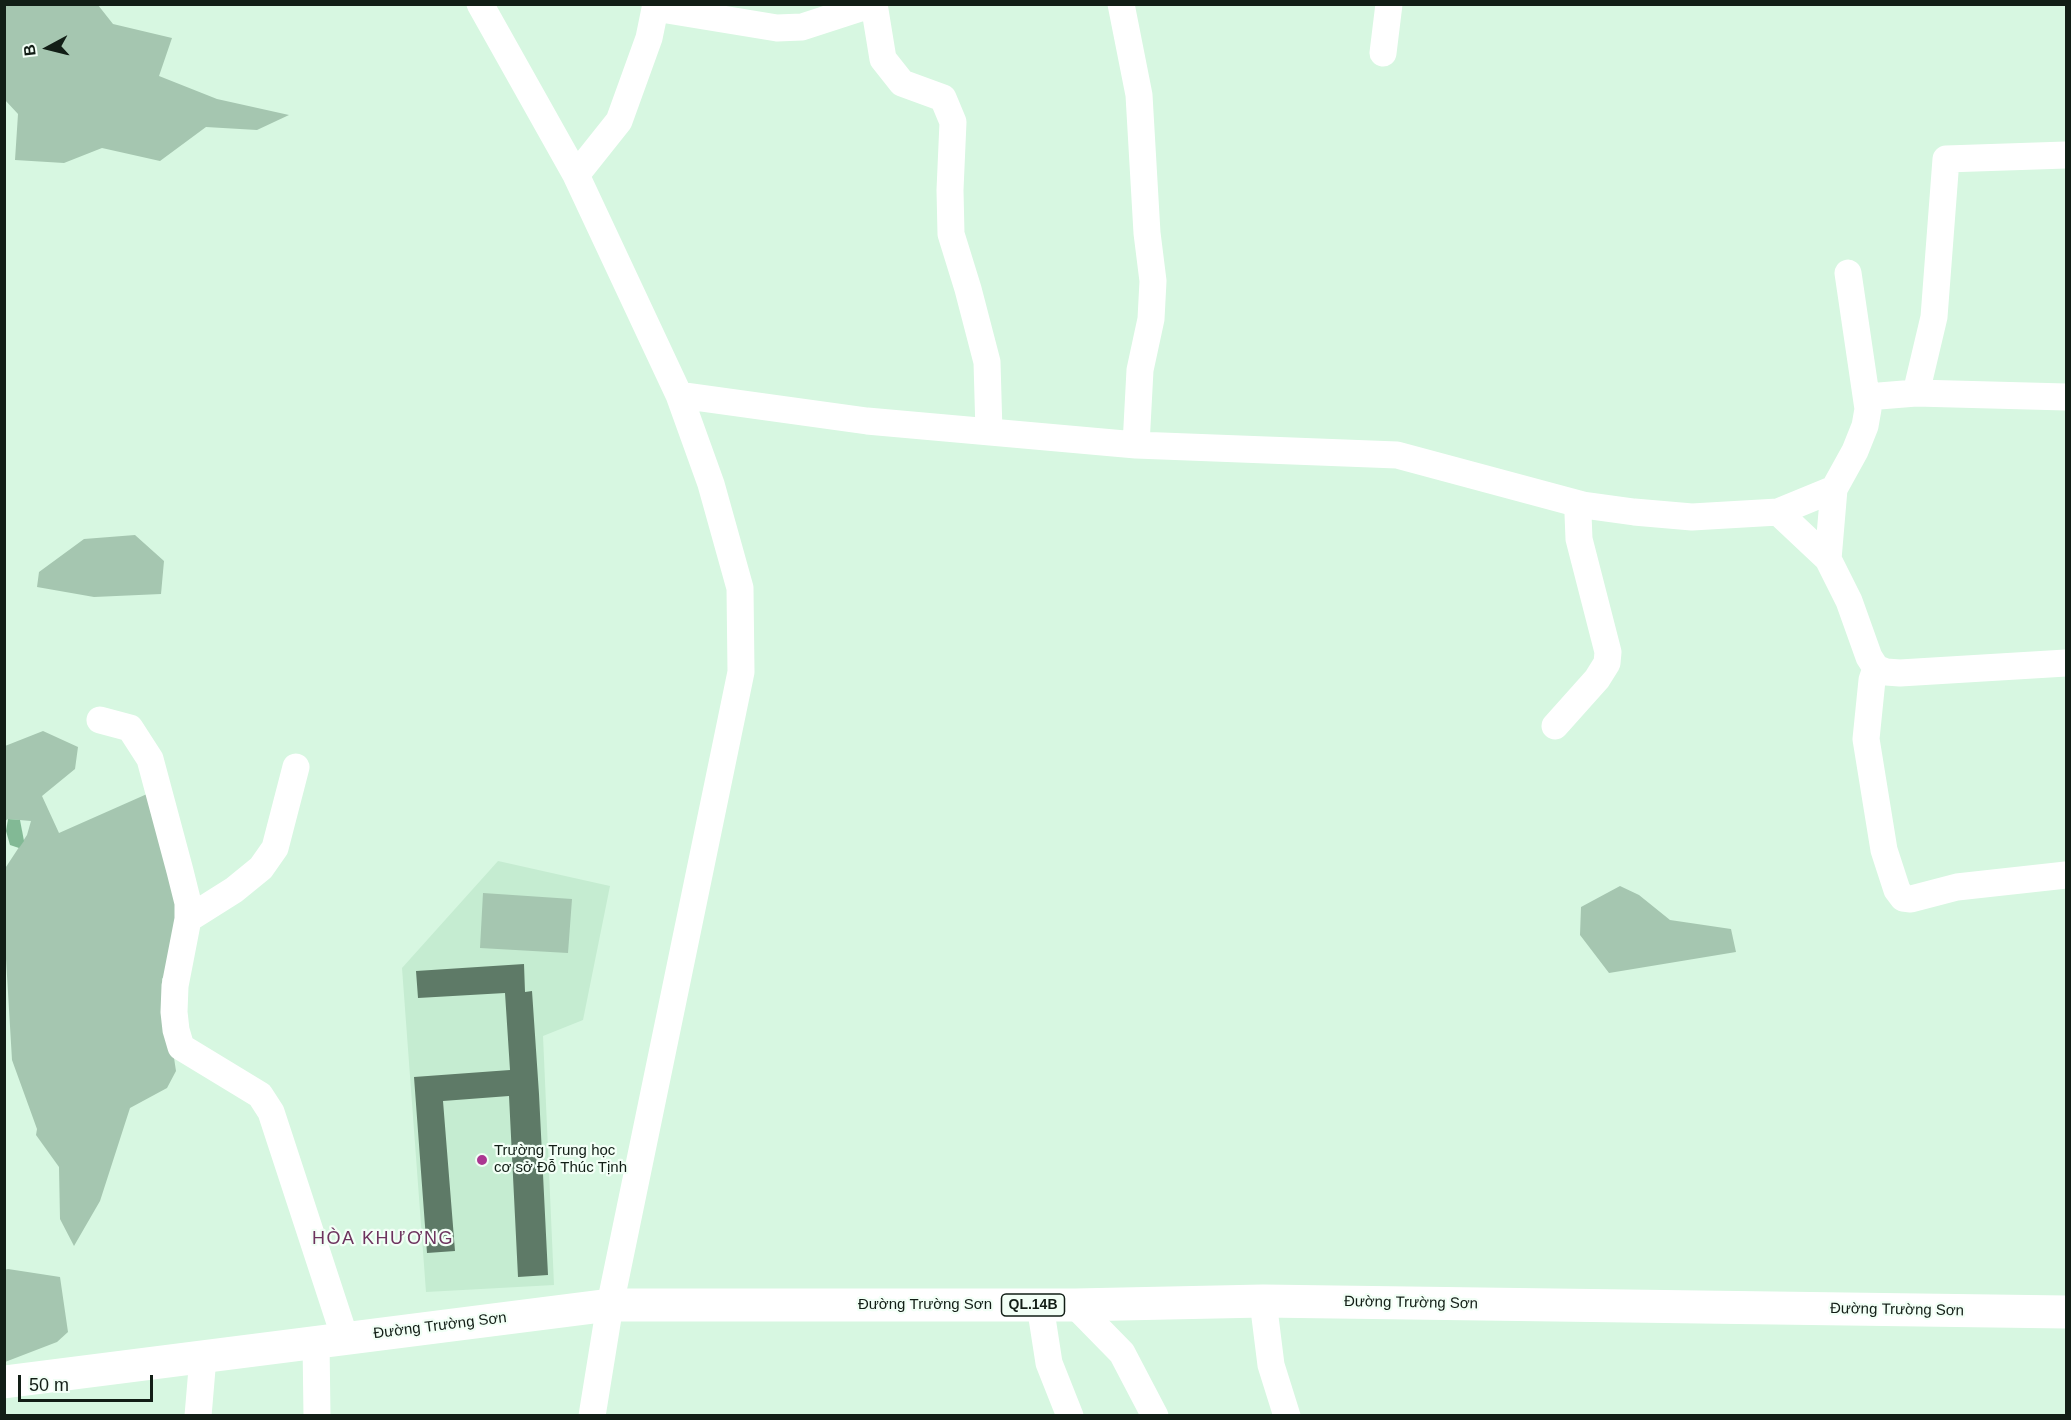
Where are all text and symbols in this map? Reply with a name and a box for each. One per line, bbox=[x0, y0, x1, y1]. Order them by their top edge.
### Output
north arrow bbox=[18, 18, 78, 78]
text: B bbox=[20, 43, 39, 57]
place label: Trường Trung học cơ sở Đỗ Thúc Tịnh bbox=[494, 1142, 627, 1177]
marker: Trường Trung học cơ sở Đỗ Thúc Tịnh bbox=[475, 1153, 489, 1167]
district label: HÒA KHƯƠNG bbox=[312, 1228, 454, 1250]
street label: Đường Trường Sơn bbox=[1344, 1293, 1478, 1313]
road number: QL.14B bbox=[1002, 1294, 1064, 1316]
street label: Đường Trường Sơn bbox=[858, 1296, 992, 1314]
street label: Đường Trường Sơn bbox=[1830, 1300, 1964, 1320]
street label: Đường Trường Sơn bbox=[372, 1309, 508, 1343]
scale bar bbox=[21, 1363, 156, 1401]
text: 50 m bbox=[29, 1375, 69, 1395]

